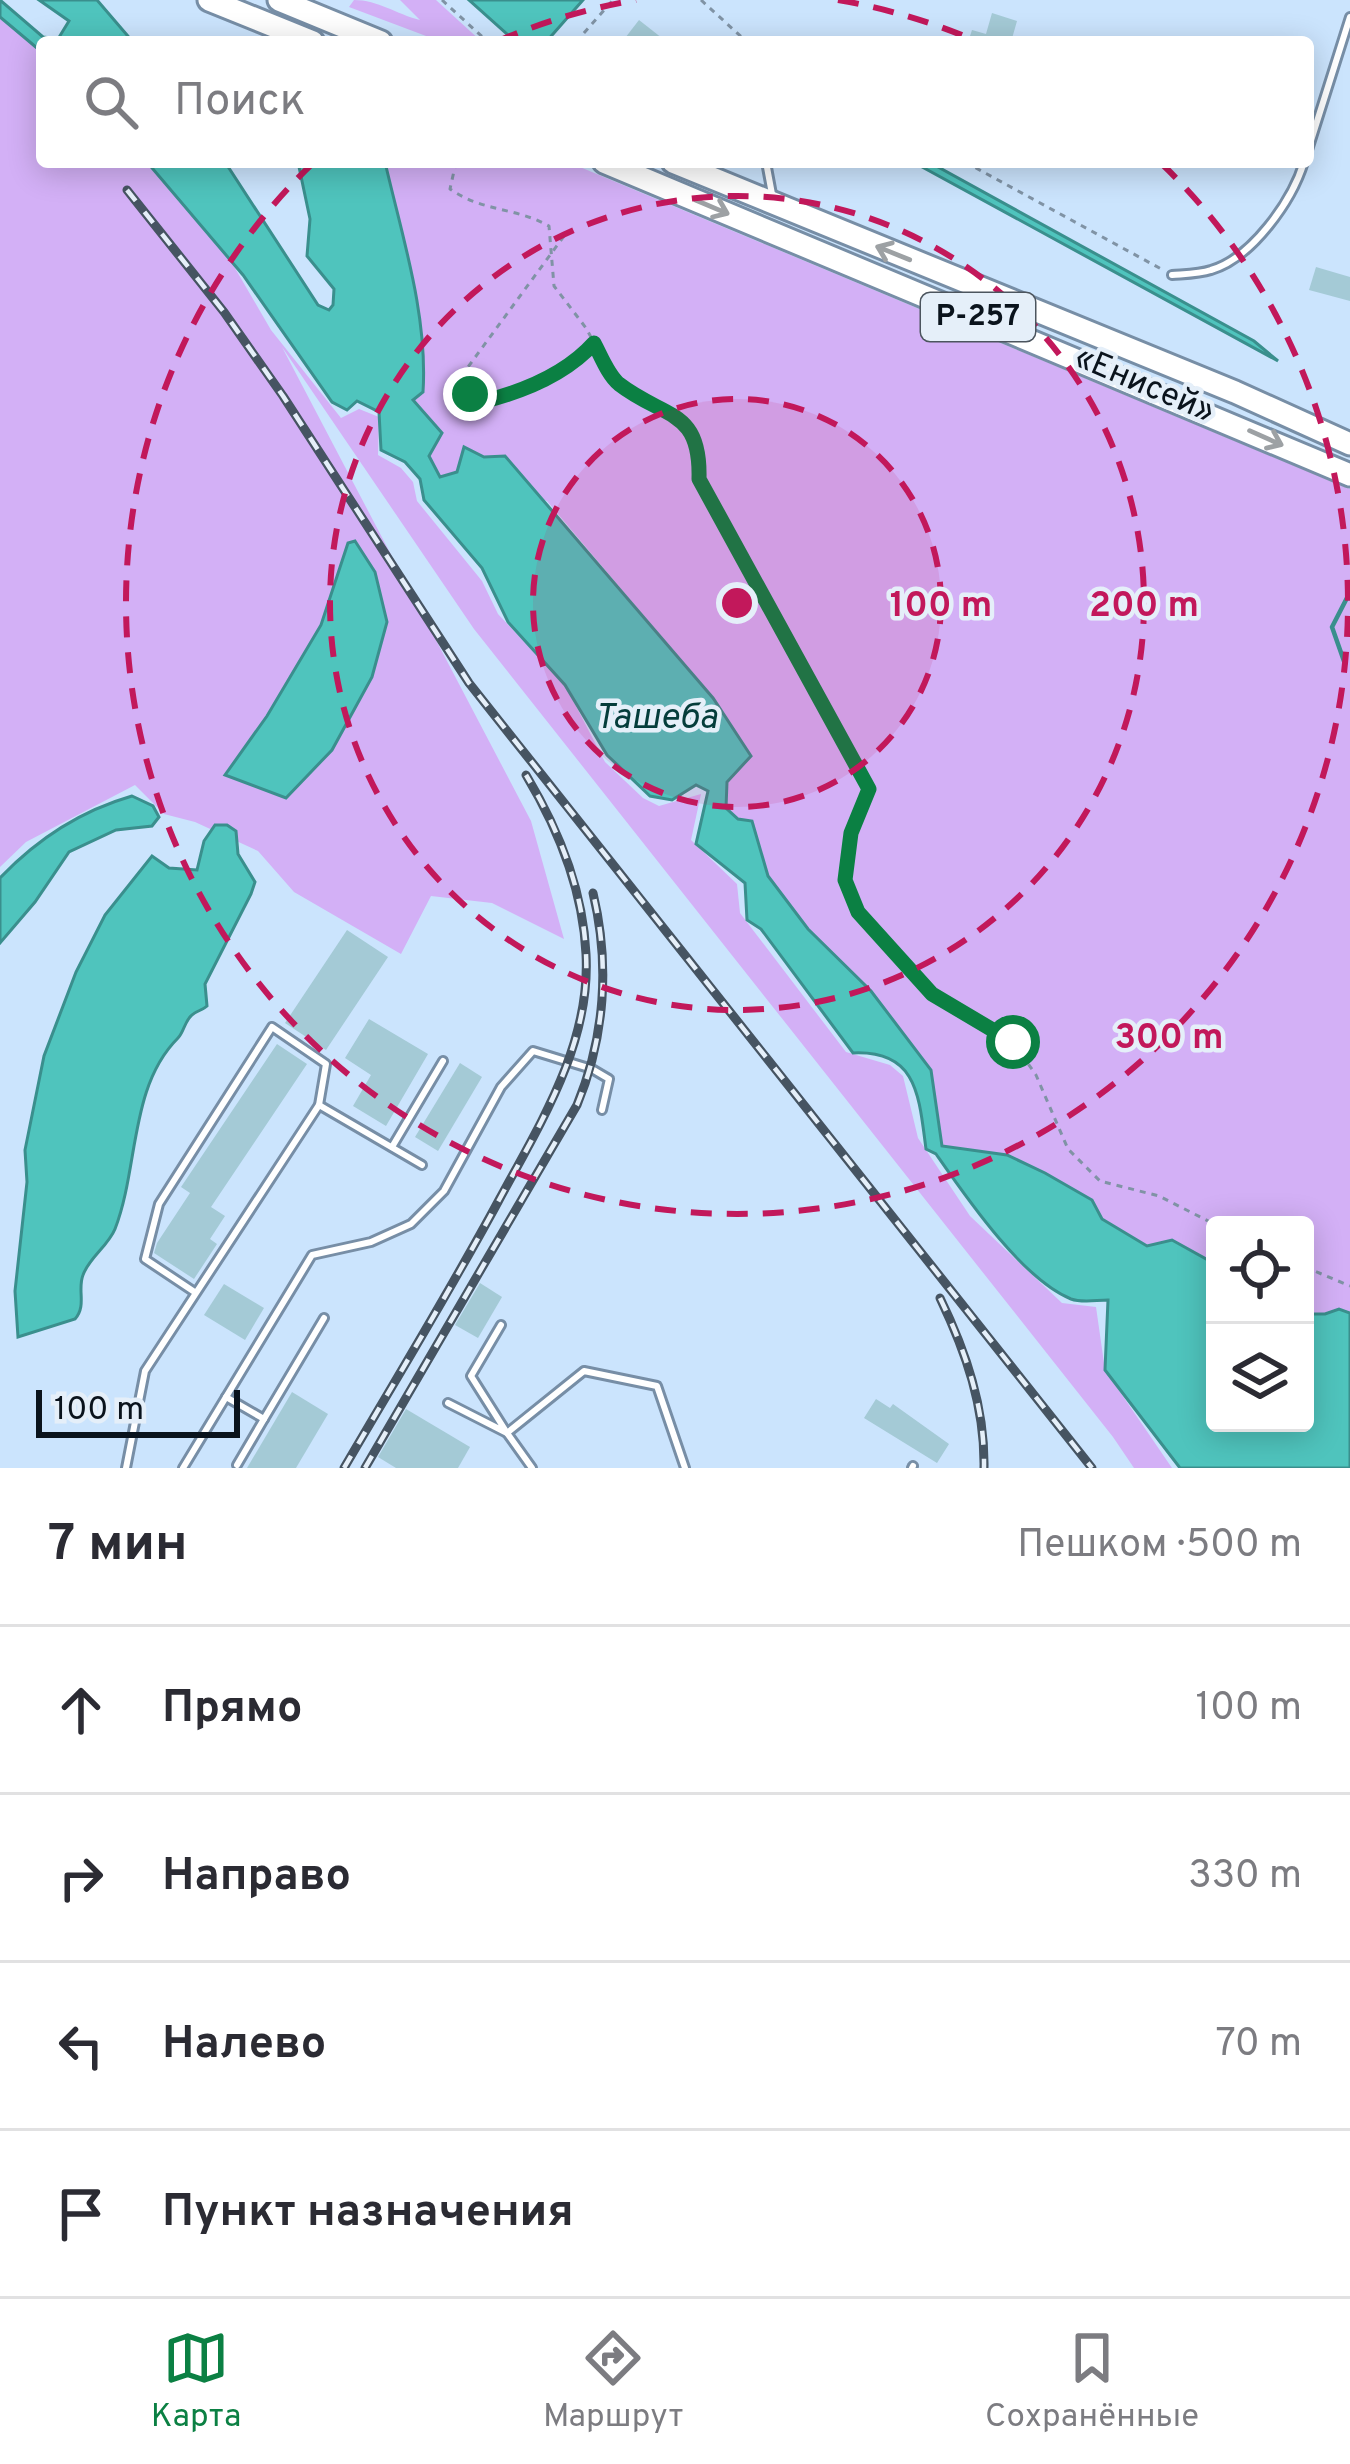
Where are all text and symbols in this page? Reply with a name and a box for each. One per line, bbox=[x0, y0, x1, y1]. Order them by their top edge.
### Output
search box bbox=[36, 36, 1314, 168]
icon: search bbox=[78, 69, 144, 135]
text: Поиск bbox=[174, 74, 305, 131]
one-way arrow bbox=[693, 198, 730, 219]
one-way arrow bbox=[876, 241, 913, 262]
road number: Р-257 bbox=[921, 293, 1035, 341]
street label: «Енисей» bbox=[1068, 338, 1220, 434]
route end bbox=[443, 367, 497, 421]
one-way arrow bbox=[1247, 428, 1283, 450]
centre of rings bbox=[716, 582, 758, 624]
text: 100 m bbox=[890, 584, 992, 630]
text: 200 m bbox=[1089, 584, 1199, 630]
water label: Ташеба bbox=[594, 696, 718, 742]
route start bbox=[986, 1015, 1040, 1069]
text: 300 m bbox=[1114, 1016, 1224, 1062]
map controls bbox=[1206, 1216, 1314, 1432]
button: locate bbox=[1206, 1216, 1314, 1324]
button: layers bbox=[1206, 1324, 1314, 1432]
scale bar bbox=[36, 1384, 240, 1437]
text: 100 m bbox=[54, 1390, 144, 1432]
text: 7 мин bbox=[48, 1514, 188, 1579]
text: Пешком · 500 m bbox=[1017, 1522, 1302, 1571]
icon: ahead bbox=[48, 1677, 114, 1743]
text: Прямо bbox=[162, 1681, 303, 1738]
text: 100 m bbox=[1195, 1685, 1302, 1734]
icon: right bbox=[48, 1845, 114, 1911]
text: Направо bbox=[162, 1849, 351, 1906]
text: 330 m bbox=[1188, 1853, 1302, 1902]
icon: left bbox=[48, 2013, 114, 2079]
text: Налево bbox=[162, 2017, 326, 2074]
text: 70 m bbox=[1216, 2021, 1302, 2070]
icon: arrive bbox=[48, 2181, 114, 2247]
text: Пункт назначения bbox=[162, 2185, 574, 2242]
tab: Карта bbox=[151, 2325, 241, 2439]
tab: Маршрут bbox=[543, 2325, 683, 2439]
tab: Сохранённые bbox=[985, 2325, 1199, 2439]

